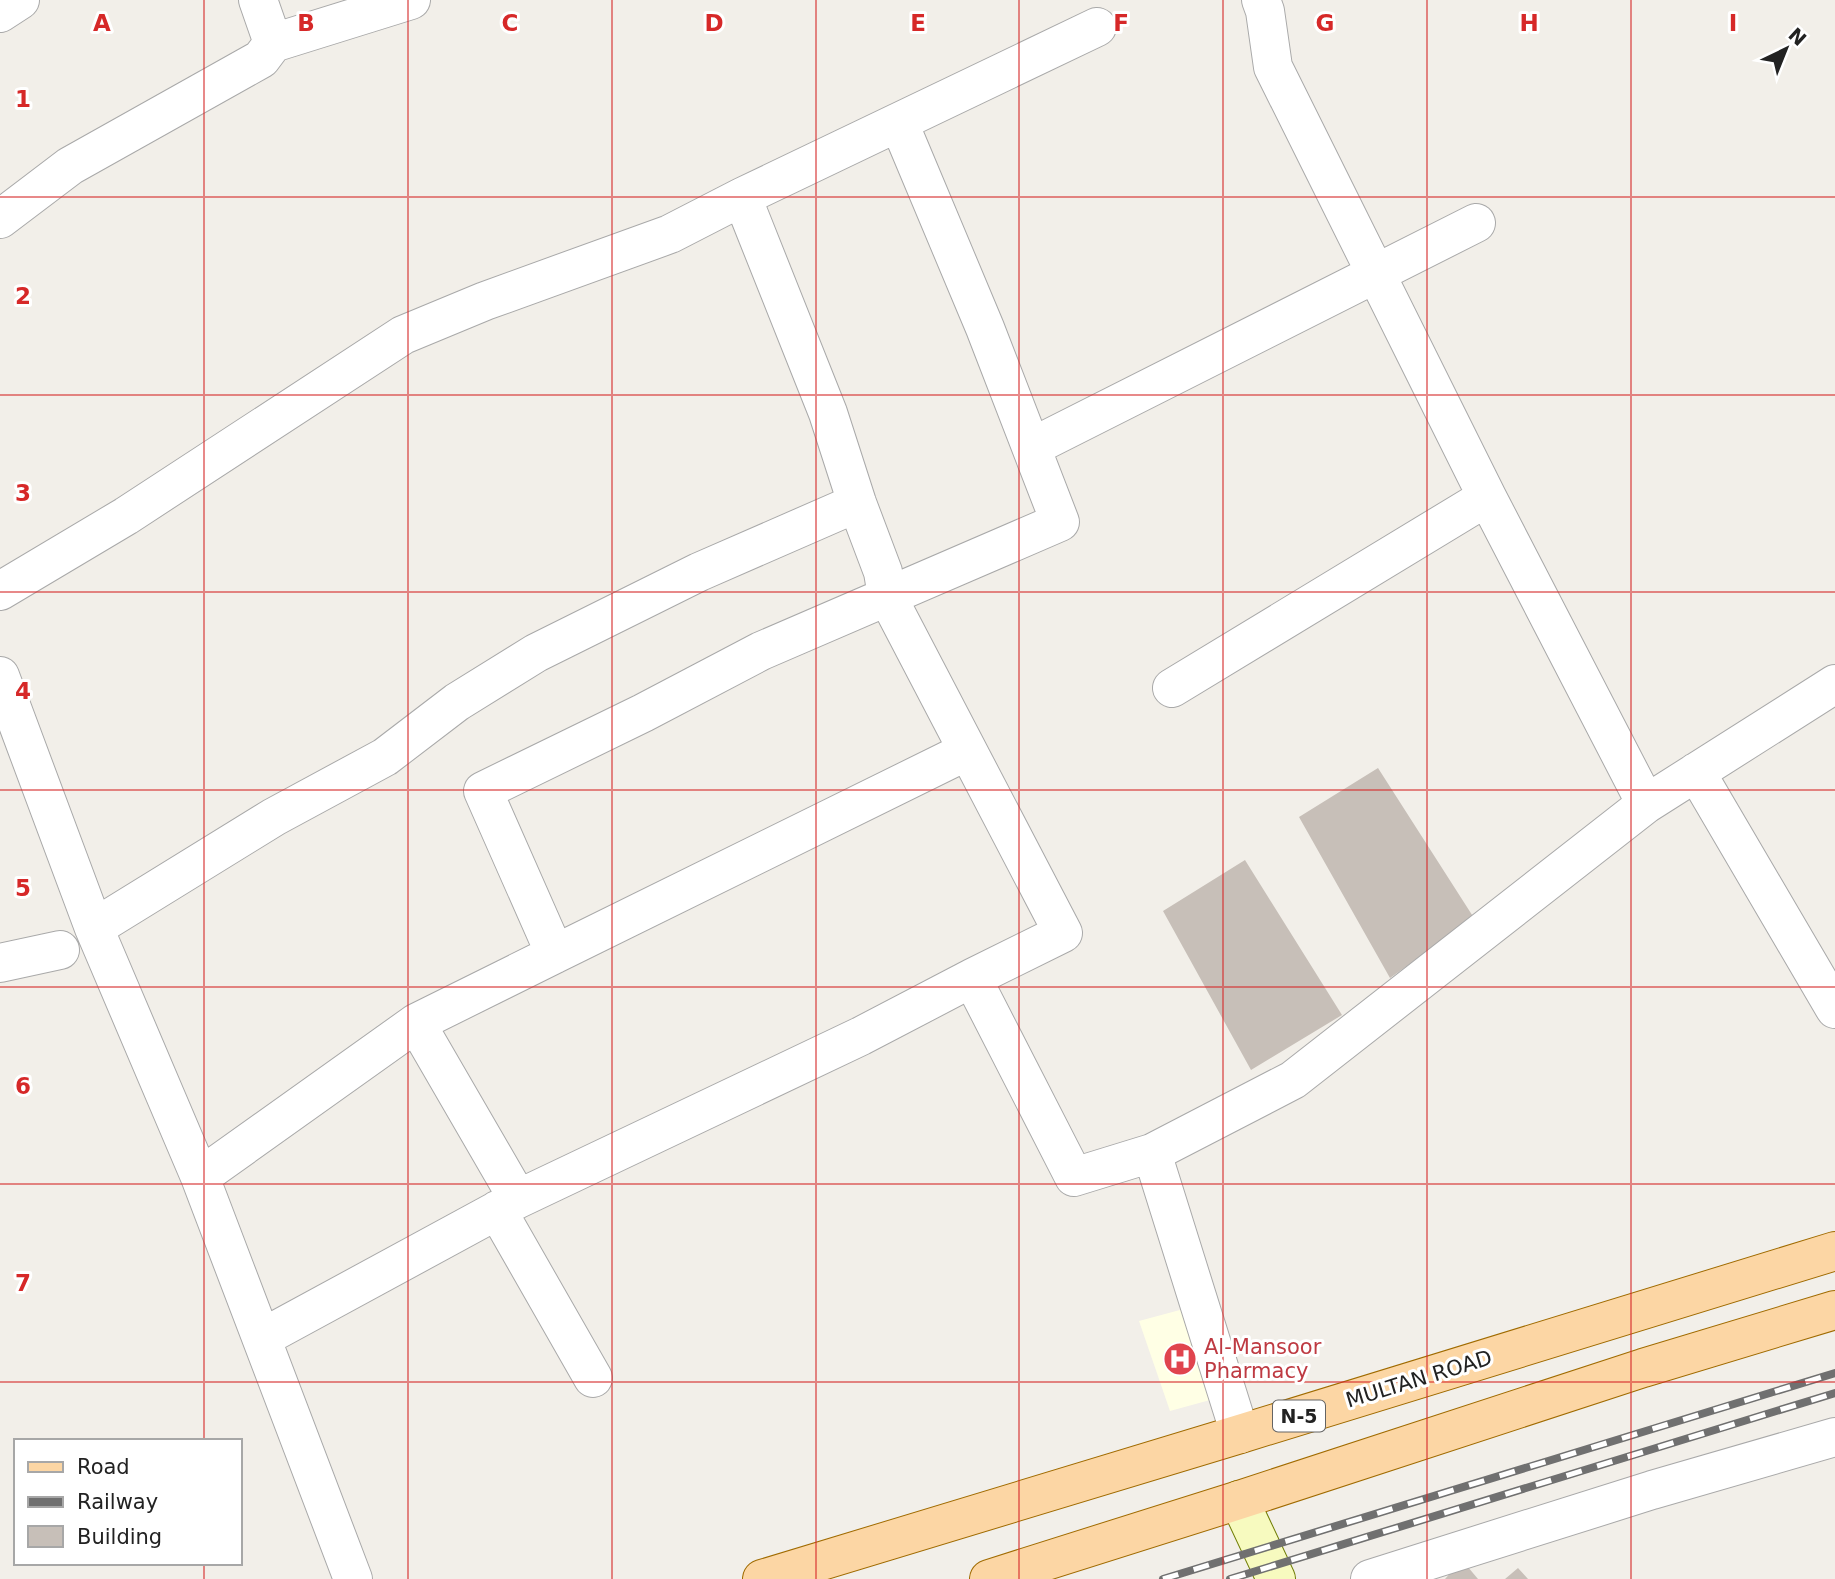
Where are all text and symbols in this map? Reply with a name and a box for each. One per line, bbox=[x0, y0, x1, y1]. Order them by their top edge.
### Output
text: A bbox=[93, 10, 111, 36]
text: B bbox=[297, 10, 315, 36]
text: C bbox=[502, 10, 518, 36]
text: D bbox=[704, 10, 724, 36]
text: E bbox=[910, 10, 926, 36]
text: F bbox=[1113, 10, 1129, 36]
text: G bbox=[1316, 10, 1334, 36]
text: H bbox=[1519, 10, 1539, 36]
text: I bbox=[1729, 10, 1737, 36]
north arrow bbox=[1751, 14, 1821, 84]
text: N bbox=[1784, 23, 1811, 50]
text: 1 bbox=[15, 86, 31, 112]
text: 2 bbox=[15, 283, 31, 309]
text: 3 bbox=[15, 480, 31, 506]
text: 4 bbox=[15, 678, 31, 704]
text: 5 bbox=[15, 875, 31, 901]
text: 6 bbox=[15, 1073, 31, 1099]
text: 7 bbox=[15, 1270, 31, 1296]
place label: Al-Mansoor Pharmacy bbox=[1204, 1335, 1322, 1383]
hospital icon: Al-Mansoor Pharmacy bbox=[1161, 1340, 1199, 1378]
street label: MULTAN ROAD bbox=[1343, 1345, 1495, 1413]
road number: N-5 bbox=[1273, 1400, 1325, 1432]
legend bbox=[14, 1439, 242, 1565]
text: Road bbox=[77, 1455, 130, 1479]
text: Railway bbox=[77, 1490, 158, 1514]
text: Building bbox=[77, 1525, 162, 1549]

